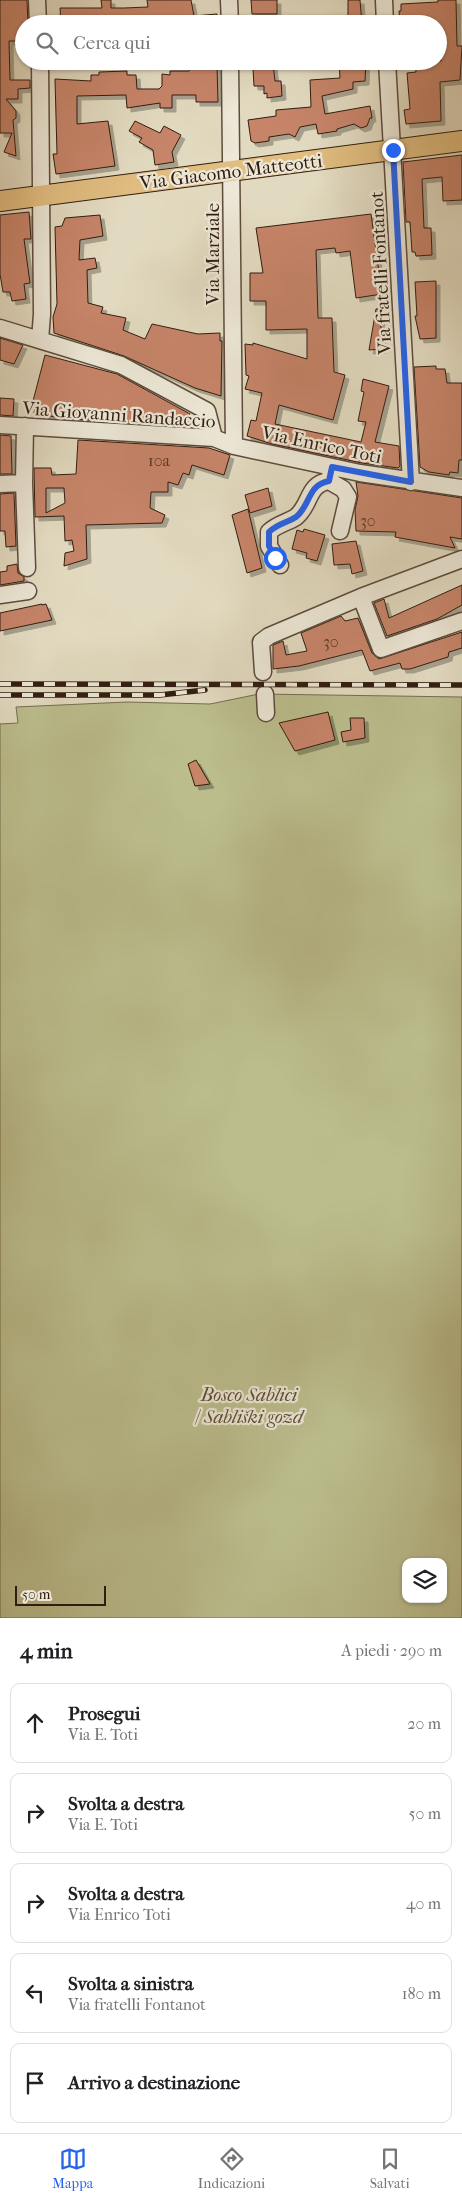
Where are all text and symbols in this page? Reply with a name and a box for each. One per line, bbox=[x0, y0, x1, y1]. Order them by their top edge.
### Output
search box bbox=[15, 15, 447, 70]
icon: search bbox=[33, 29, 61, 57]
text: Cerca qui bbox=[73, 32, 151, 54]
route end bbox=[382, 139, 405, 162]
street label: Via Giacomo Matteotti bbox=[138, 150, 324, 194]
street label: Via fratelli Fontanot bbox=[366, 190, 396, 356]
street label: Via Marziale bbox=[202, 203, 224, 306]
street label: Via Giovanni Randaccio bbox=[21, 397, 217, 433]
street label: Via Enrico Toti bbox=[259, 421, 384, 469]
house number: 10a bbox=[148, 451, 171, 470]
house number: 30 bbox=[360, 511, 376, 530]
route start bbox=[264, 547, 287, 570]
house number: 30 bbox=[323, 632, 339, 651]
park label: Bosco Sablici / Sabliški gozd bbox=[194, 1384, 305, 1428]
map controls bbox=[402, 1558, 447, 1603]
button: layers bbox=[402, 1558, 447, 1603]
scale bar bbox=[15, 1583, 106, 1606]
text: 50 m bbox=[22, 1586, 50, 1603]
text: 4 min bbox=[20, 1639, 73, 1663]
text: A piedi · 290 m bbox=[341, 1641, 442, 1660]
text: Prosegui bbox=[68, 1703, 140, 1725]
icon: ahead bbox=[21, 1709, 49, 1737]
text: 20 m bbox=[407, 1714, 441, 1733]
text: Via E. Toti bbox=[68, 1725, 138, 1744]
text: Svolta a destra bbox=[68, 1793, 184, 1815]
icon: right bbox=[21, 1799, 49, 1827]
text: 50 m bbox=[409, 1804, 441, 1823]
text: Via E. Toti bbox=[68, 1815, 138, 1834]
text: Svolta a destra bbox=[68, 1883, 184, 1905]
icon: right bbox=[21, 1889, 49, 1917]
text: 40 m bbox=[406, 1894, 441, 1913]
text: Via Enrico Toti bbox=[68, 1905, 171, 1924]
text: Svolta a sinistra bbox=[68, 1973, 194, 1995]
icon: left bbox=[21, 1979, 49, 2007]
text: 180 m bbox=[402, 1984, 441, 2003]
text: Via fratelli Fontanot bbox=[68, 1995, 206, 2014]
icon: arrive bbox=[21, 2069, 49, 2097]
text: Arrivo a destinazione bbox=[68, 2072, 240, 2094]
tab: Mappa bbox=[52, 2145, 93, 2192]
tab: Indicazioni bbox=[198, 2145, 265, 2192]
tab: Salvati bbox=[370, 2145, 410, 2192]

